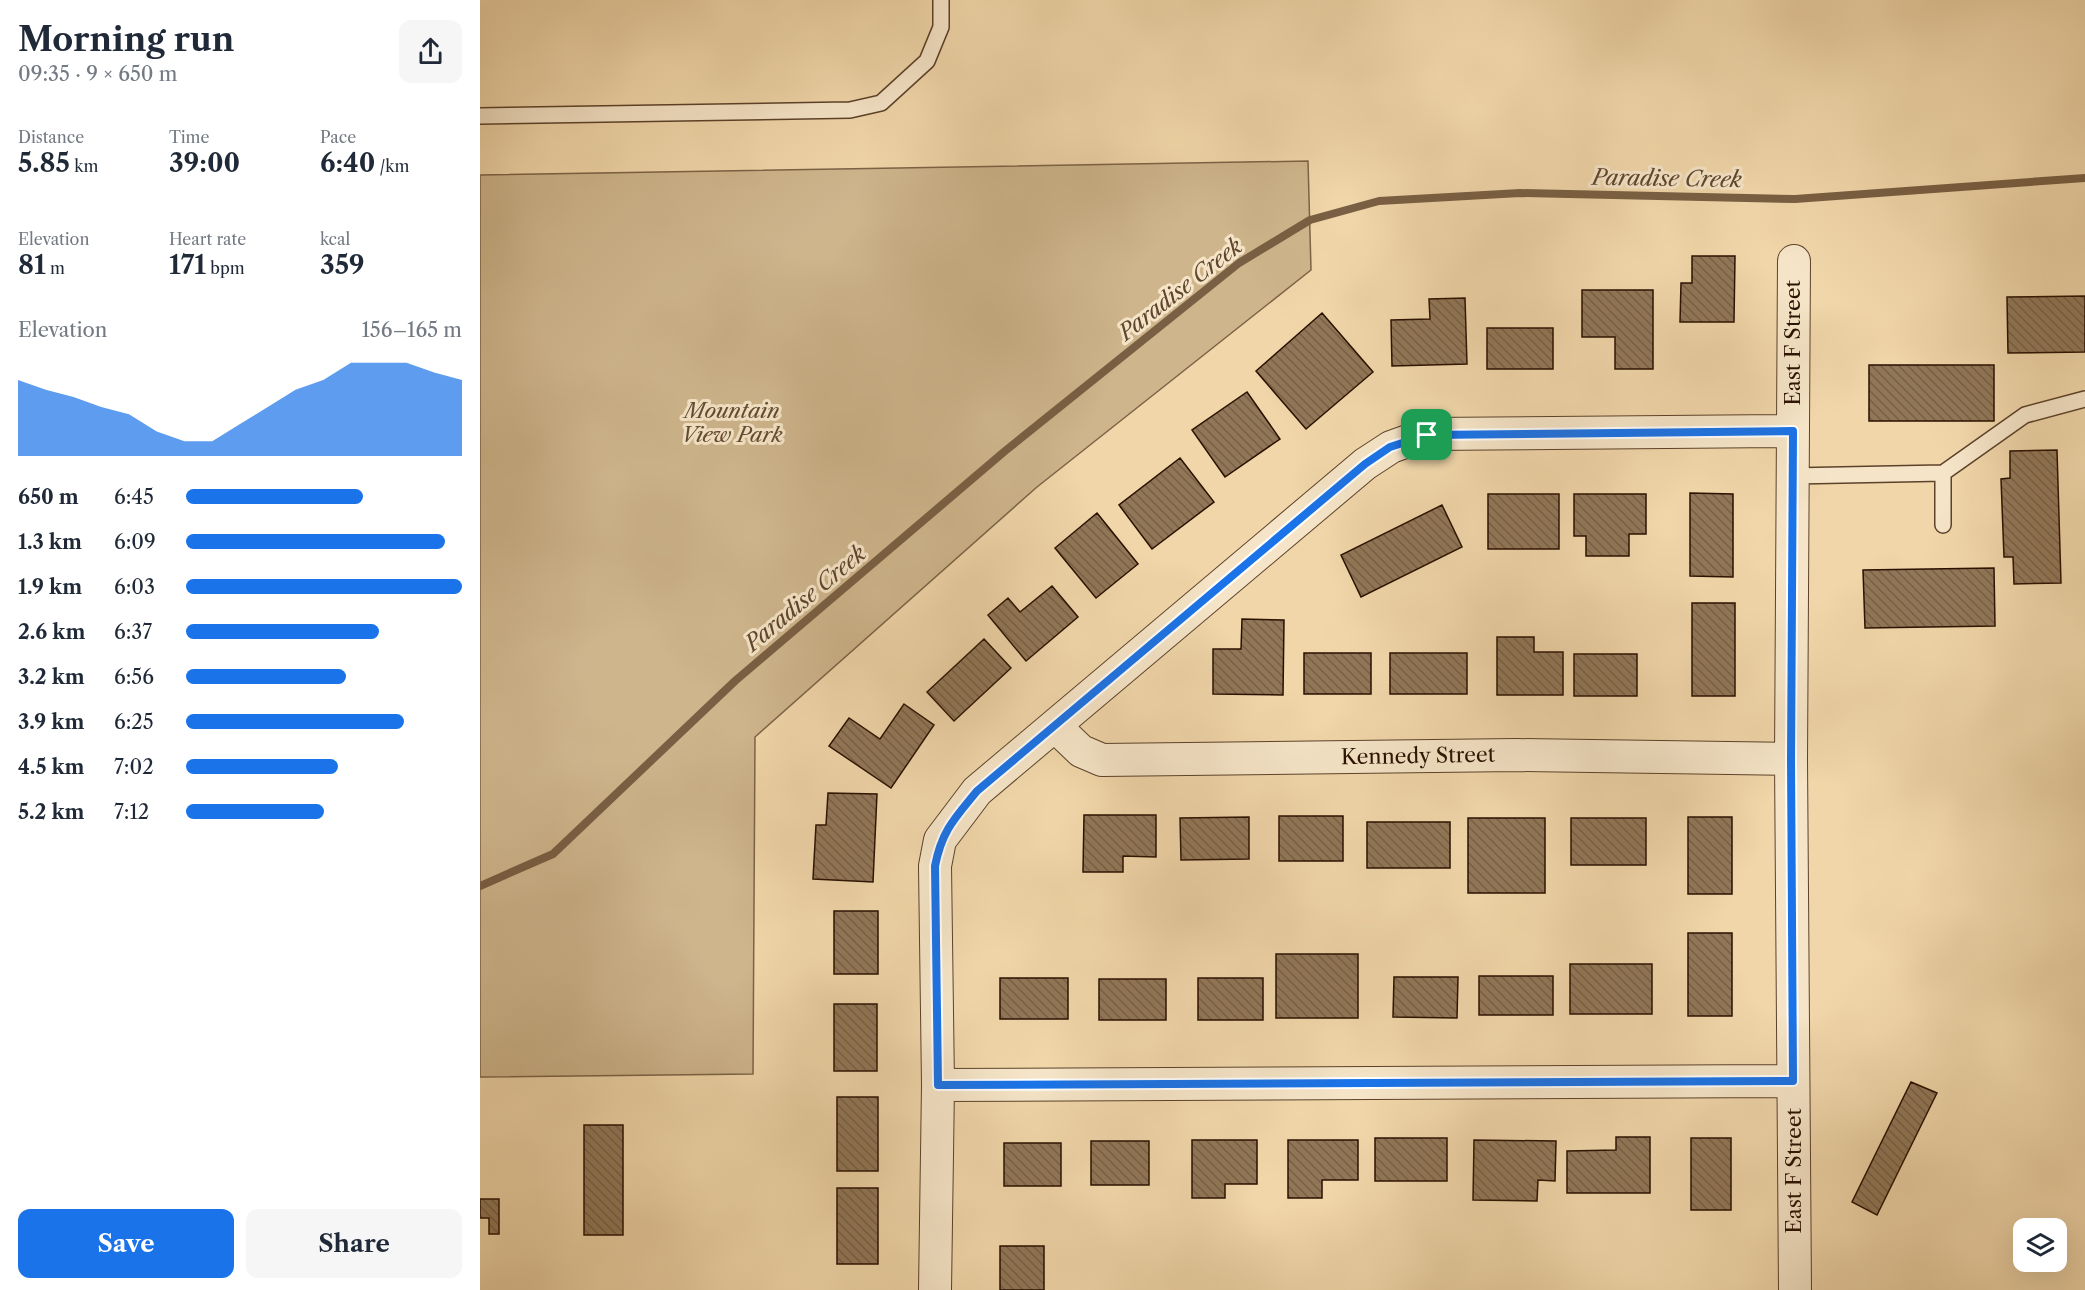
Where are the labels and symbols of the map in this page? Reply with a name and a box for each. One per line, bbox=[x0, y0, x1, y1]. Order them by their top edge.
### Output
water label: Paradise Creek bbox=[1590, 164, 1743, 193]
water label: Paradise Creek bbox=[1111, 232, 1248, 347]
street label: East F Street bbox=[1780, 280, 1805, 406]
park label: Mountain View Park bbox=[681, 398, 783, 447]
pin bbox=[1401, 409, 1452, 460]
water label: Paradise Creek bbox=[738, 540, 872, 658]
street label: Kennedy Street bbox=[1341, 742, 1496, 769]
street label: East F Street bbox=[1781, 1108, 1806, 1234]

